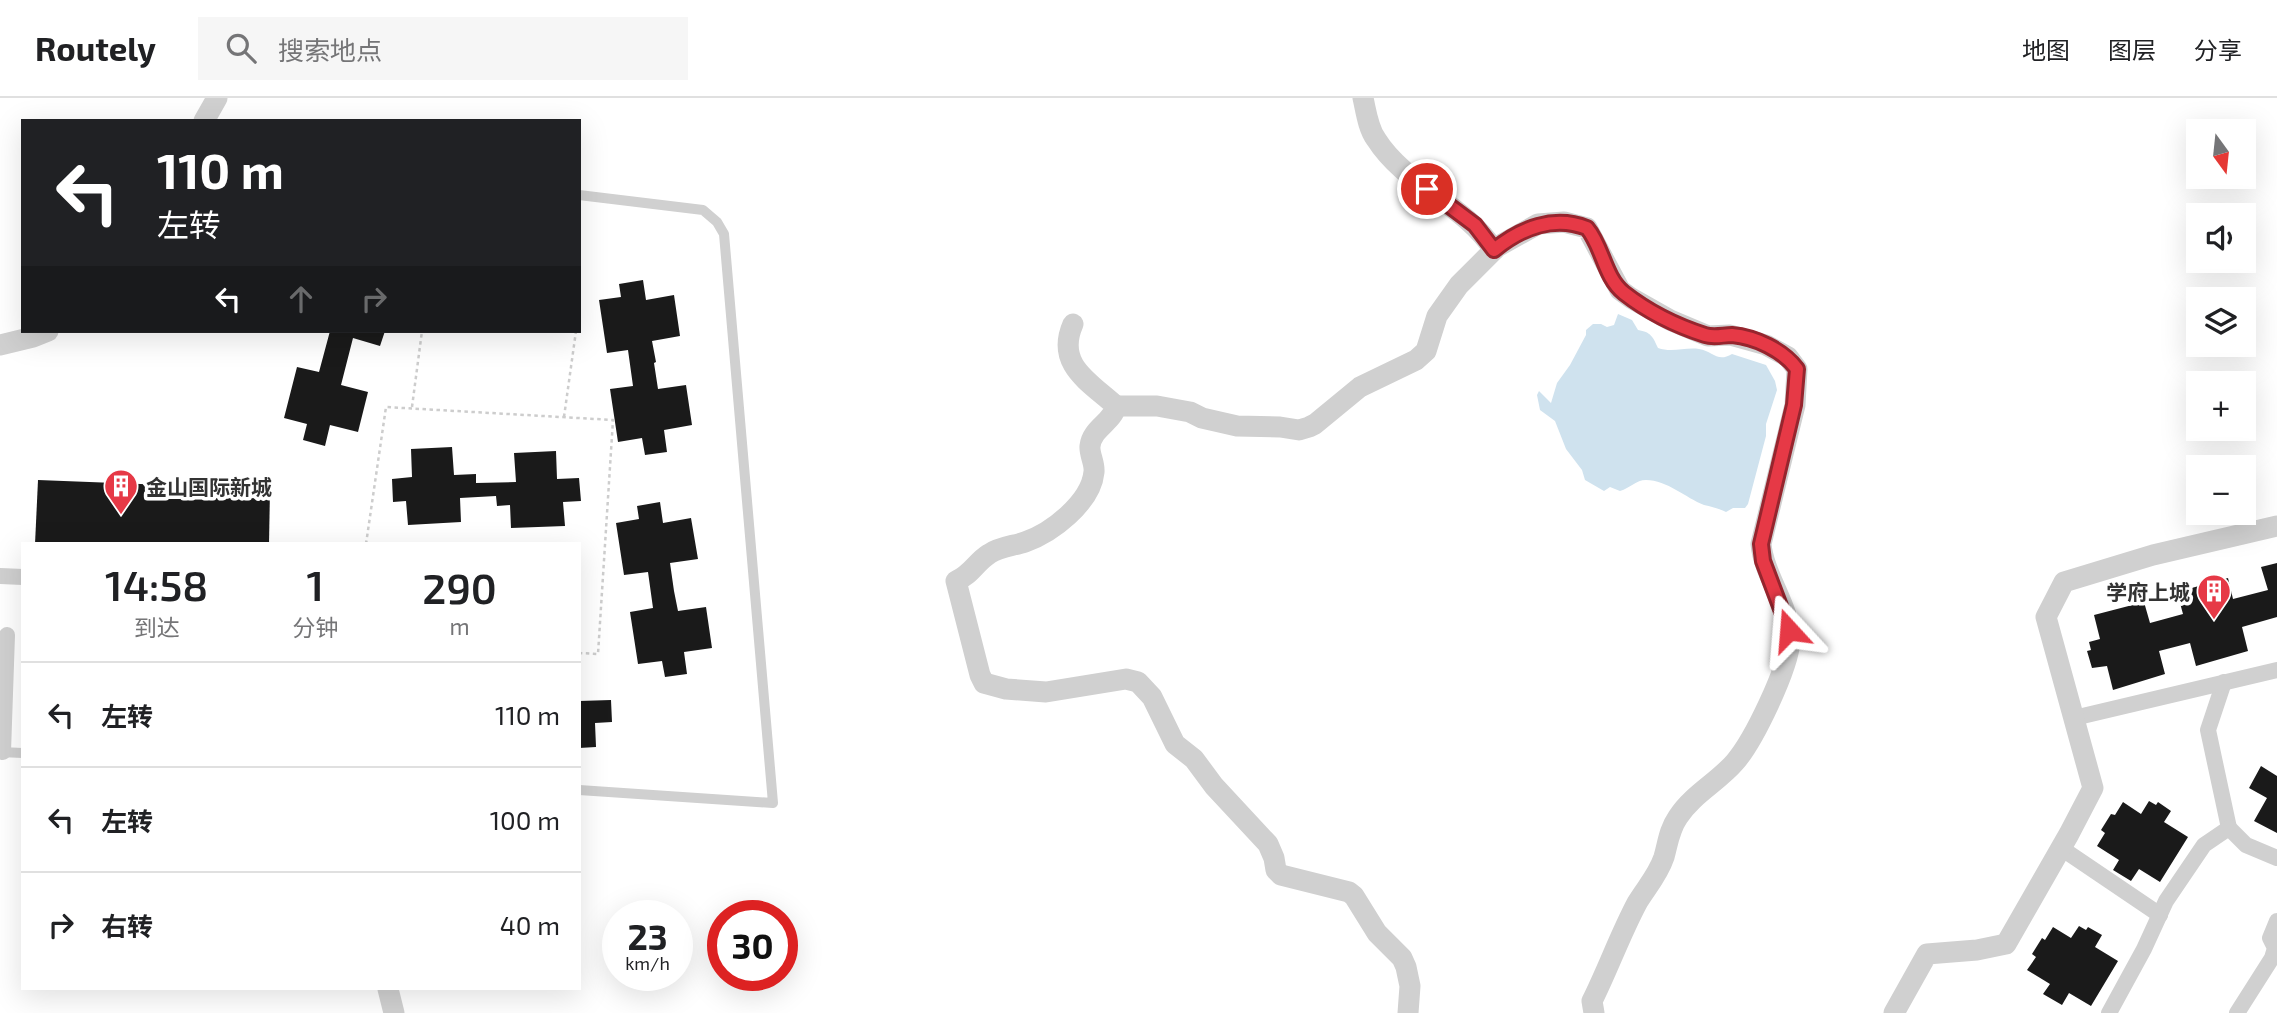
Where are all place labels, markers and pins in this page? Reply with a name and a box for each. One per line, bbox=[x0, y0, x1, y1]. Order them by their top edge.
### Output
pin bbox=[1397, 159, 1457, 219]
building icon: 金山国际新城 bbox=[102, 467, 140, 516]
place label: 金山国际新城 bbox=[146, 474, 272, 499]
building icon: 学府上城 bbox=[2195, 572, 2233, 621]
place label: 学府上城 bbox=[2106, 579, 2190, 604]

